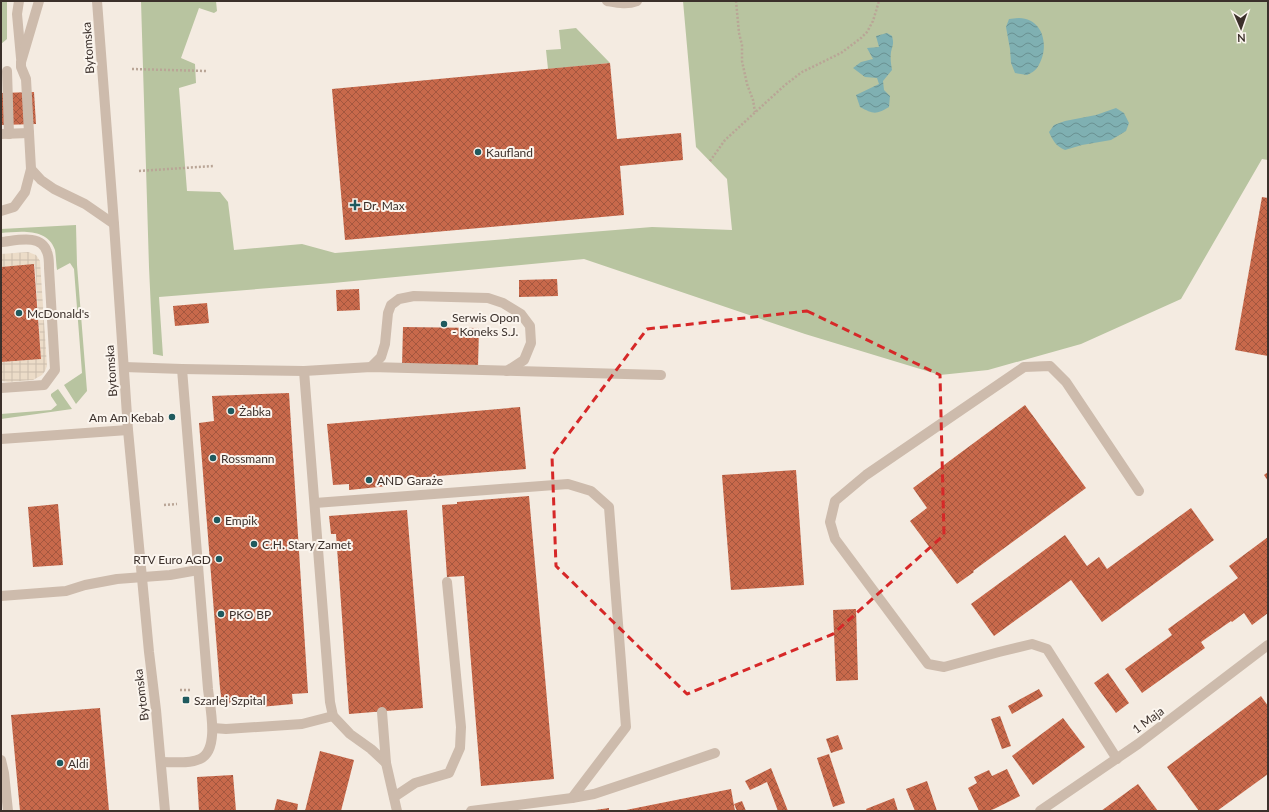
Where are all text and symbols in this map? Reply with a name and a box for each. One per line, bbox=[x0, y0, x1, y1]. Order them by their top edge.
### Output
north arrow bbox=[1221, 8, 1261, 48]
street label: Bytomska bbox=[79, 22, 97, 74]
text: N bbox=[1237, 32, 1246, 45]
place label: Kaufland bbox=[486, 145, 533, 160]
marker: Kaufland bbox=[473, 147, 483, 157]
place label: Dr. Max bbox=[363, 198, 405, 213]
marker: Dr. Max bbox=[350, 200, 360, 210]
place label: McDonald's bbox=[27, 306, 89, 321]
marker: McDonald's bbox=[14, 308, 24, 318]
place label: Serwis Opon - Koneks S.J. bbox=[452, 310, 519, 339]
marker: Serwis Opon - Koneks S.J. bbox=[439, 319, 449, 329]
street label: Bytomska bbox=[102, 345, 120, 397]
place label: Żabka bbox=[239, 404, 271, 419]
marker: Żabka bbox=[226, 406, 236, 416]
place label: Am Am Kebab bbox=[89, 410, 164, 425]
marker: Am Am Kebab bbox=[167, 412, 177, 422]
place label: Rossmann bbox=[221, 451, 275, 466]
marker: Rossmann bbox=[208, 453, 218, 463]
place label: AND Garaże bbox=[377, 473, 443, 488]
marker: AND Garaże bbox=[364, 475, 374, 485]
place label: Empik bbox=[225, 513, 258, 528]
marker: Empik bbox=[212, 515, 222, 525]
place label: C.H. Stary Zamet bbox=[262, 537, 352, 552]
marker: C.H. Stary Zamet bbox=[249, 539, 259, 549]
place label: RTV Euro AGD bbox=[133, 552, 211, 567]
marker: RTV Euro AGD bbox=[214, 554, 224, 564]
place label: PKO BP bbox=[229, 607, 271, 622]
marker: PKO BP bbox=[216, 609, 226, 619]
street label: Bytomska bbox=[130, 668, 152, 722]
place label: Szarlej Szpital bbox=[194, 693, 266, 708]
marker: Szarlej Szpital bbox=[181, 695, 191, 705]
street label: 1 Maja bbox=[1129, 703, 1167, 737]
place label: Aldi bbox=[68, 756, 89, 771]
marker: Aldi bbox=[55, 758, 65, 768]

